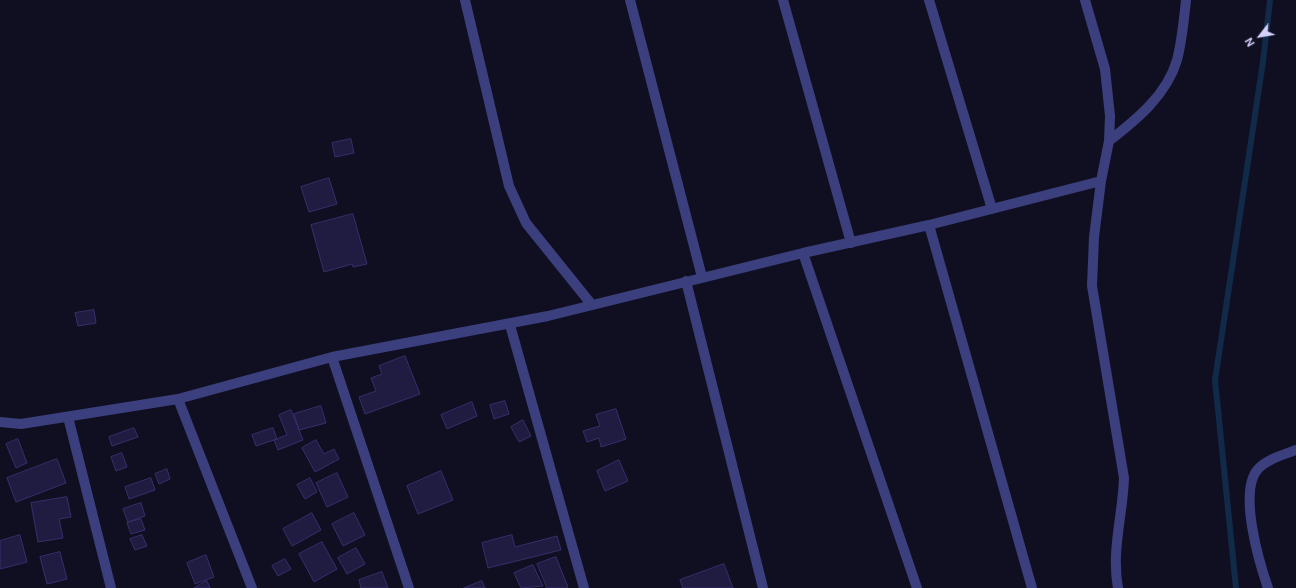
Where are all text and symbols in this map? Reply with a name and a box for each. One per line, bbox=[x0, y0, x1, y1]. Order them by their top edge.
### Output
north arrow bbox=[1240, 16, 1280, 56]
text: N bbox=[1242, 35, 1258, 49]

